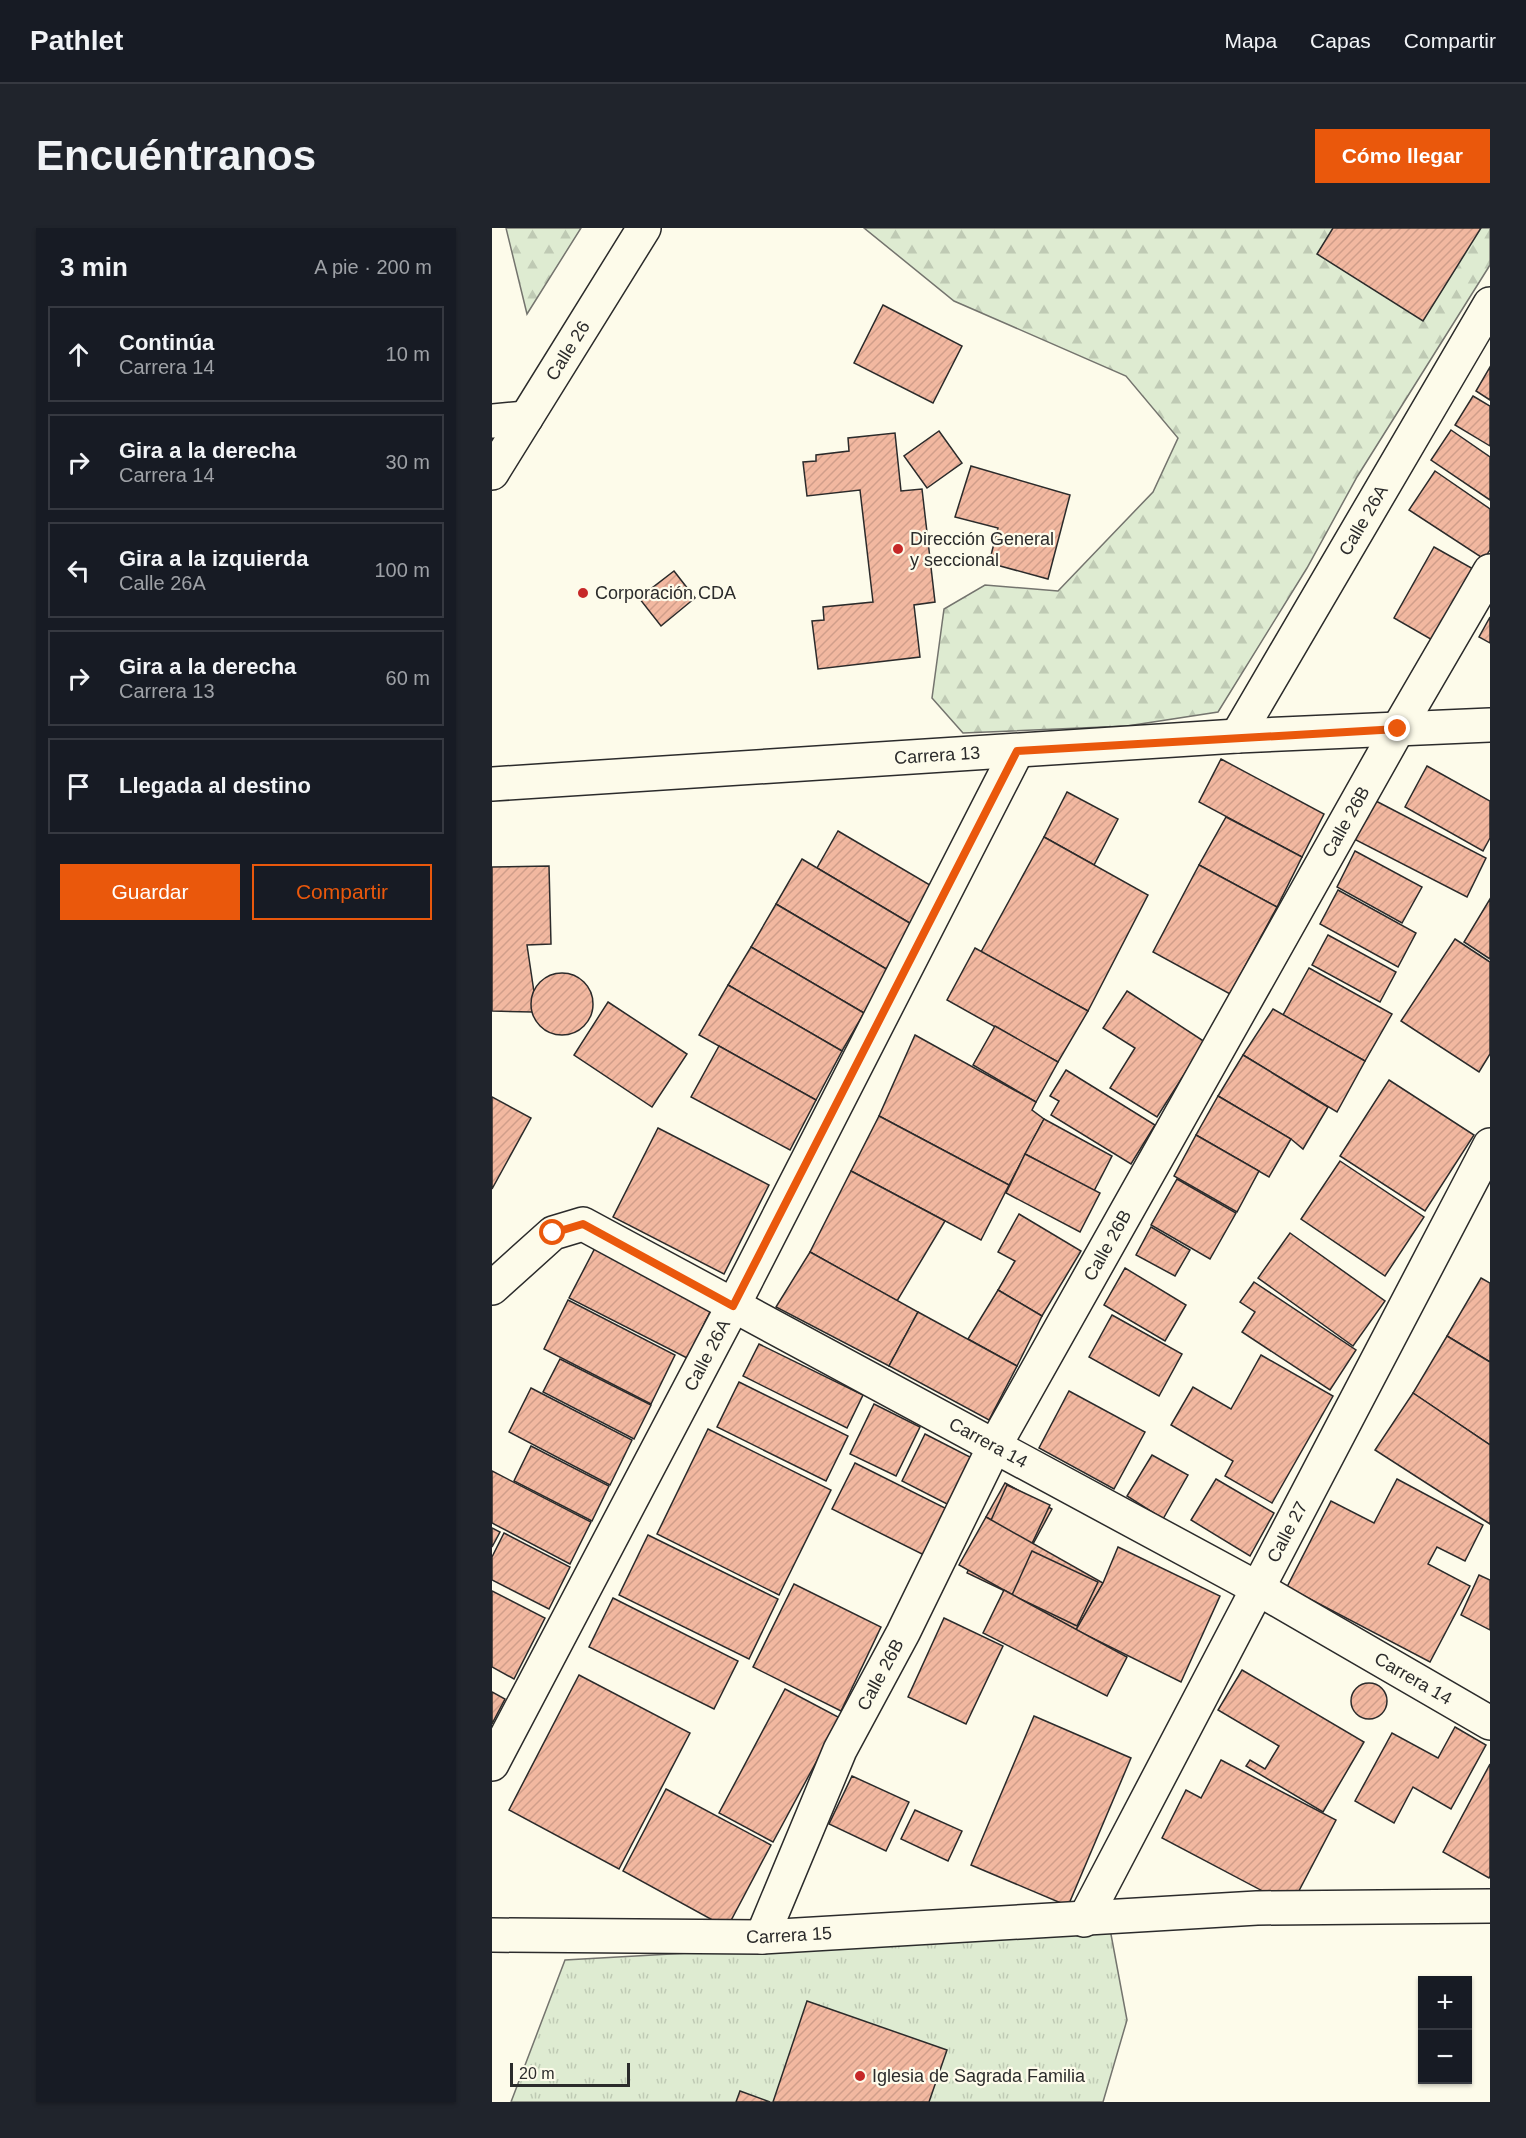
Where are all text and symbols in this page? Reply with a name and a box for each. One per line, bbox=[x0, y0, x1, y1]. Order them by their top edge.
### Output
text: Pathlet bbox=[30, 25, 123, 56]
text: Mapa bbox=[1225, 29, 1277, 52]
text: Capas bbox=[1310, 29, 1371, 52]
text: Compartir bbox=[1404, 29, 1496, 52]
button: Cómo llegar bbox=[1315, 129, 1490, 183]
text: Encuéntranos bbox=[36, 132, 316, 179]
text: 3 min bbox=[60, 252, 128, 282]
text: A pie · 200 m bbox=[314, 256, 432, 278]
street label: Calle 26 bbox=[542, 317, 594, 384]
text: Continúa bbox=[119, 330, 214, 355]
icon: ahead bbox=[62, 338, 95, 371]
text: 10 m bbox=[386, 343, 430, 365]
text: Carrera 14 bbox=[119, 356, 215, 378]
text: Gira a la derecha bbox=[119, 438, 296, 463]
icon: right bbox=[62, 446, 95, 479]
text: 30 m bbox=[386, 451, 430, 473]
text: Carrera 14 bbox=[119, 464, 215, 486]
street label: Calle 26A bbox=[1335, 482, 1392, 559]
place label: Dirección General y seccional bbox=[910, 529, 1054, 570]
marker: Dirección General y seccional bbox=[891, 542, 905, 556]
text: Gira a la izquierda bbox=[119, 546, 309, 571]
icon: left bbox=[62, 554, 95, 587]
text: 100 m bbox=[374, 559, 430, 581]
text: Calle 26A bbox=[119, 572, 206, 594]
place label: Corporación CDA bbox=[595, 583, 736, 603]
marker: Corporación CDA bbox=[576, 586, 590, 600]
text: Gira a la derecha bbox=[119, 654, 296, 679]
icon: right bbox=[62, 662, 95, 695]
text: 60 m bbox=[386, 667, 430, 689]
text: Carrera 13 bbox=[119, 680, 215, 702]
route end bbox=[1384, 715, 1410, 741]
street label: Carrera 13 bbox=[893, 743, 981, 768]
icon: arrive bbox=[62, 770, 95, 803]
text: Llegada al destino bbox=[119, 773, 311, 798]
street label: Calle 26B bbox=[1318, 783, 1374, 861]
button: Guardar bbox=[60, 864, 240, 920]
button: Compartir bbox=[252, 864, 432, 920]
street label: Calle 26B bbox=[1080, 1206, 1135, 1284]
route start bbox=[539, 1219, 565, 1245]
street label: Calle 26A bbox=[680, 1316, 734, 1394]
street label: Carrera 14 bbox=[946, 1414, 1031, 1472]
street label: Calle 27 bbox=[1263, 1498, 1311, 1566]
street label: Calle 26B bbox=[853, 1636, 908, 1714]
street label: Carrera 14 bbox=[1371, 1648, 1455, 1709]
street label: Carrera 15 bbox=[746, 1923, 833, 1947]
map controls bbox=[1418, 1976, 1472, 2084]
button: + bbox=[1418, 1976, 1472, 2030]
button: − bbox=[1418, 2030, 1472, 2084]
scale bar bbox=[510, 2060, 630, 2088]
text: 20 m bbox=[519, 2065, 555, 2082]
place label: Iglesia de Sagrada Familia bbox=[872, 2066, 1086, 2086]
marker: Iglesia de Sagrada Familia bbox=[853, 2069, 867, 2083]

